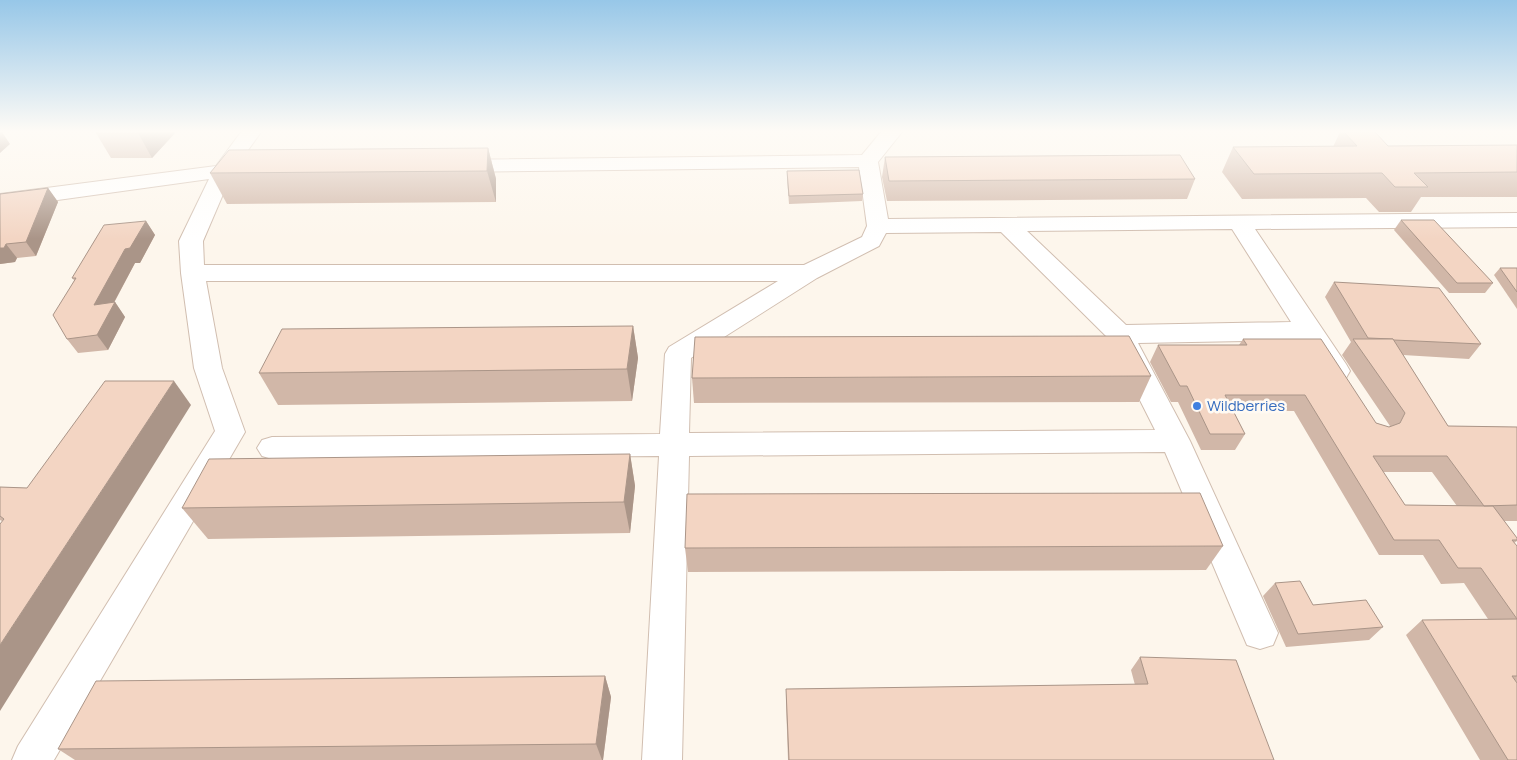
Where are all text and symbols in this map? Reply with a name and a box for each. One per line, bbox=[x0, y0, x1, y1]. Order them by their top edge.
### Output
place label: Wildberries bbox=[1207, 395, 1285, 416]
marker: Wildberries bbox=[1191, 400, 1203, 412]

